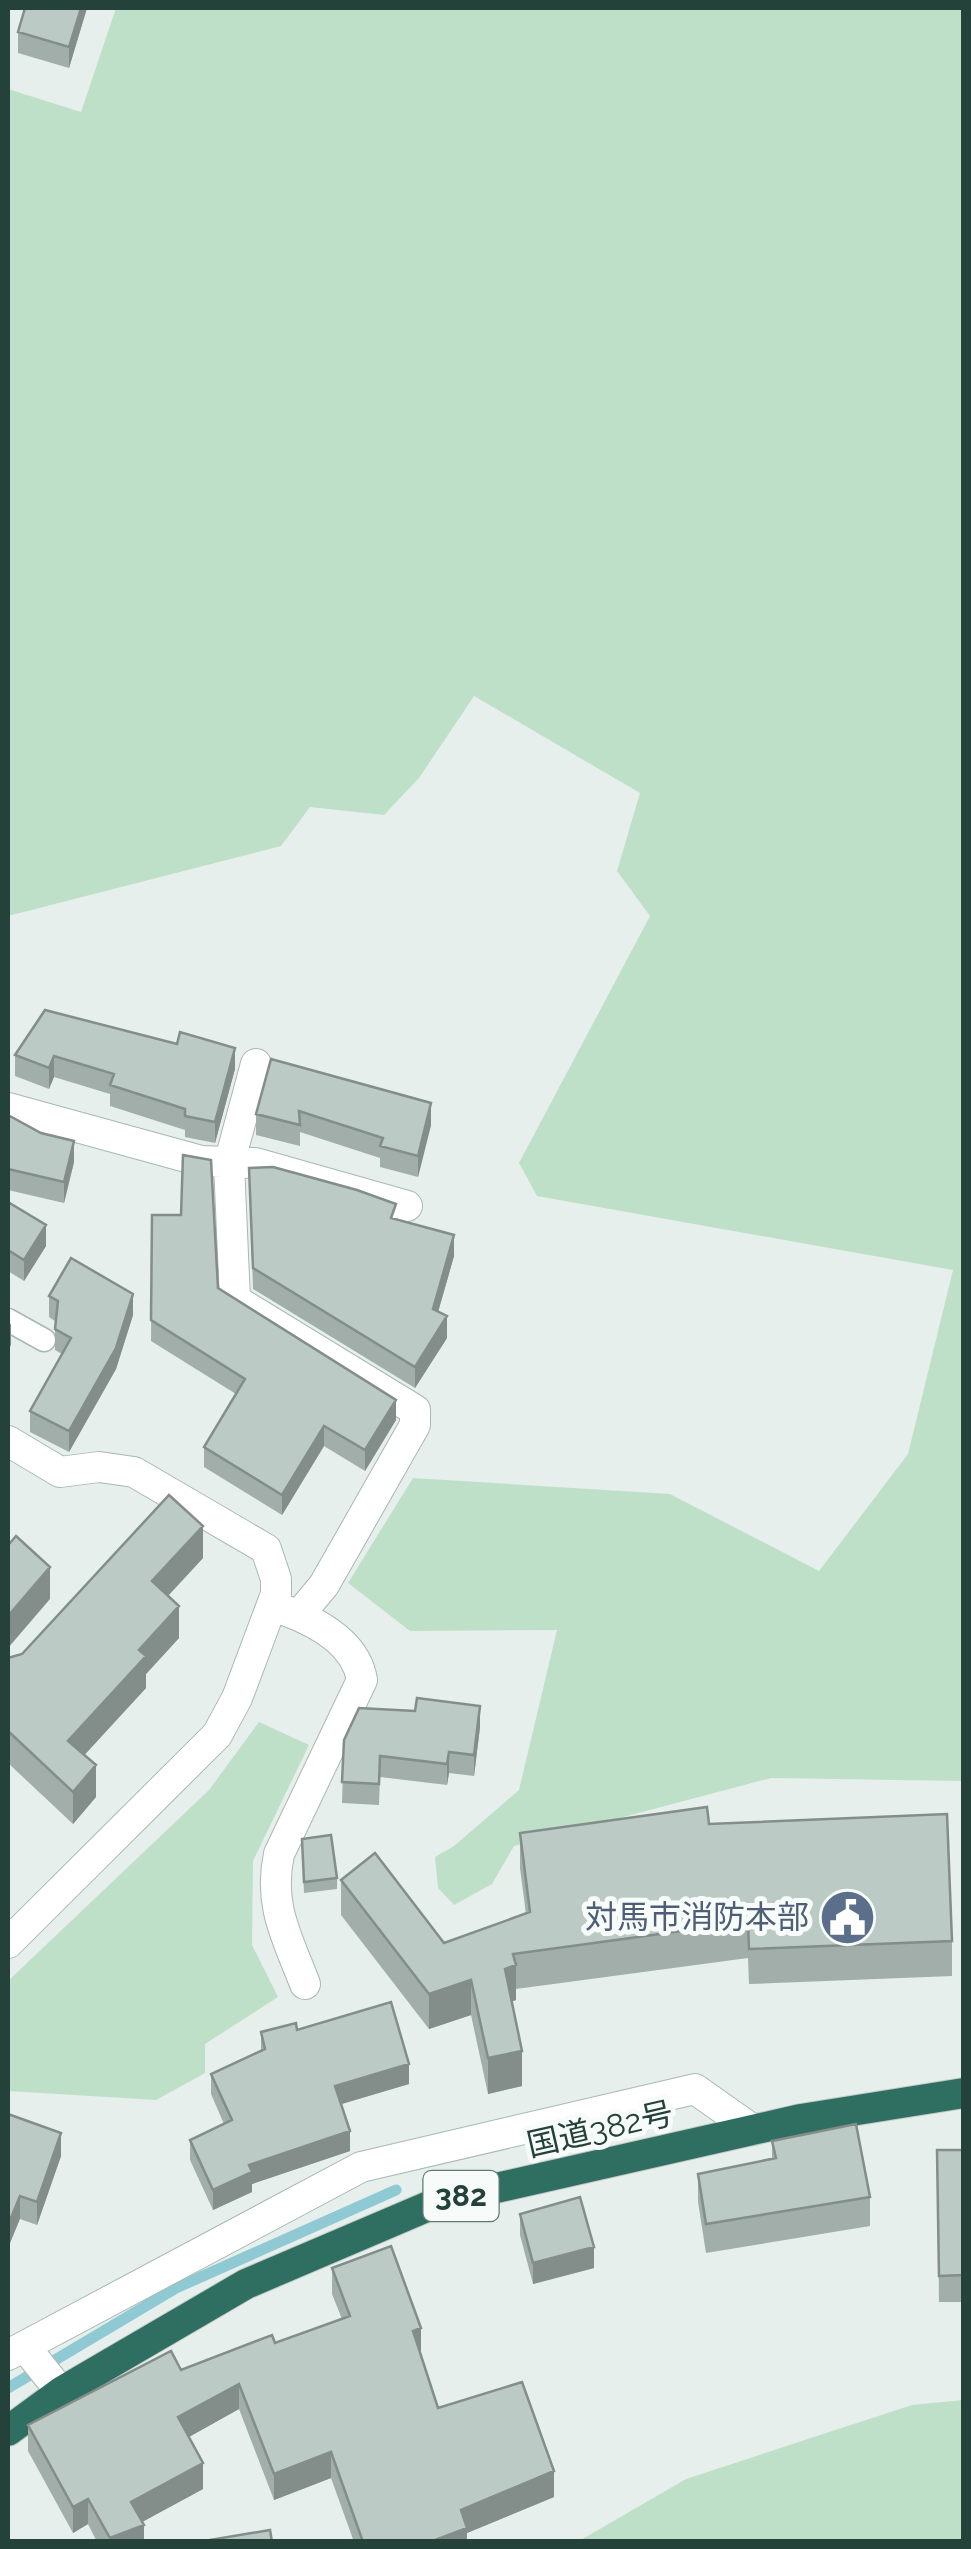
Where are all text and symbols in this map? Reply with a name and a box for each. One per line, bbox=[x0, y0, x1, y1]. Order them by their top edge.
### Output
public building icon: 対馬市消防本部 bbox=[818, 1887, 878, 1947]
place label: 対馬市消防本部 bbox=[585, 1898, 809, 1935]
street label: 国道382号 bbox=[523, 2094, 677, 2163]
road number: 382 bbox=[424, 2171, 498, 2221]

